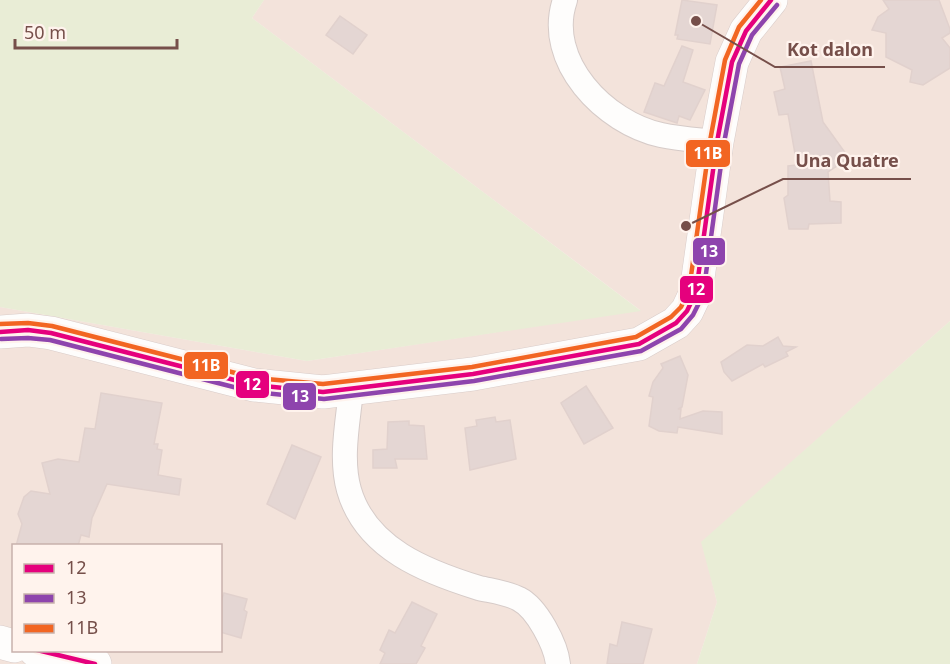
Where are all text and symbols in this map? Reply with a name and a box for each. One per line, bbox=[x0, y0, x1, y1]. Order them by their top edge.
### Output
scale bar bbox=[15, 12, 177, 50]
text: 50 m bbox=[24, 20, 66, 44]
callout: Kot dalon bbox=[775, 31, 885, 67]
text: Kot dalon bbox=[787, 37, 873, 61]
line badge: 11B bbox=[685, 139, 731, 168]
text: 11B bbox=[694, 142, 722, 164]
callout: Una Quatre bbox=[783, 143, 911, 179]
text: Una Quatre bbox=[795, 148, 899, 172]
line badge: 13 bbox=[692, 237, 726, 266]
text: 13 bbox=[700, 240, 718, 262]
line badge: 12 bbox=[679, 275, 714, 304]
text: 12 bbox=[687, 278, 705, 300]
line badge: 11B bbox=[183, 351, 229, 380]
text: 11B bbox=[192, 354, 220, 376]
line badge: 12 bbox=[235, 370, 270, 399]
text: 12 bbox=[243, 373, 261, 395]
line badge: 13 bbox=[282, 382, 317, 411]
text: 13 bbox=[291, 385, 309, 407]
legend bbox=[12, 544, 222, 652]
text: 12 bbox=[66, 555, 87, 579]
text: 13 bbox=[66, 585, 87, 609]
text: 11B bbox=[66, 615, 98, 639]

